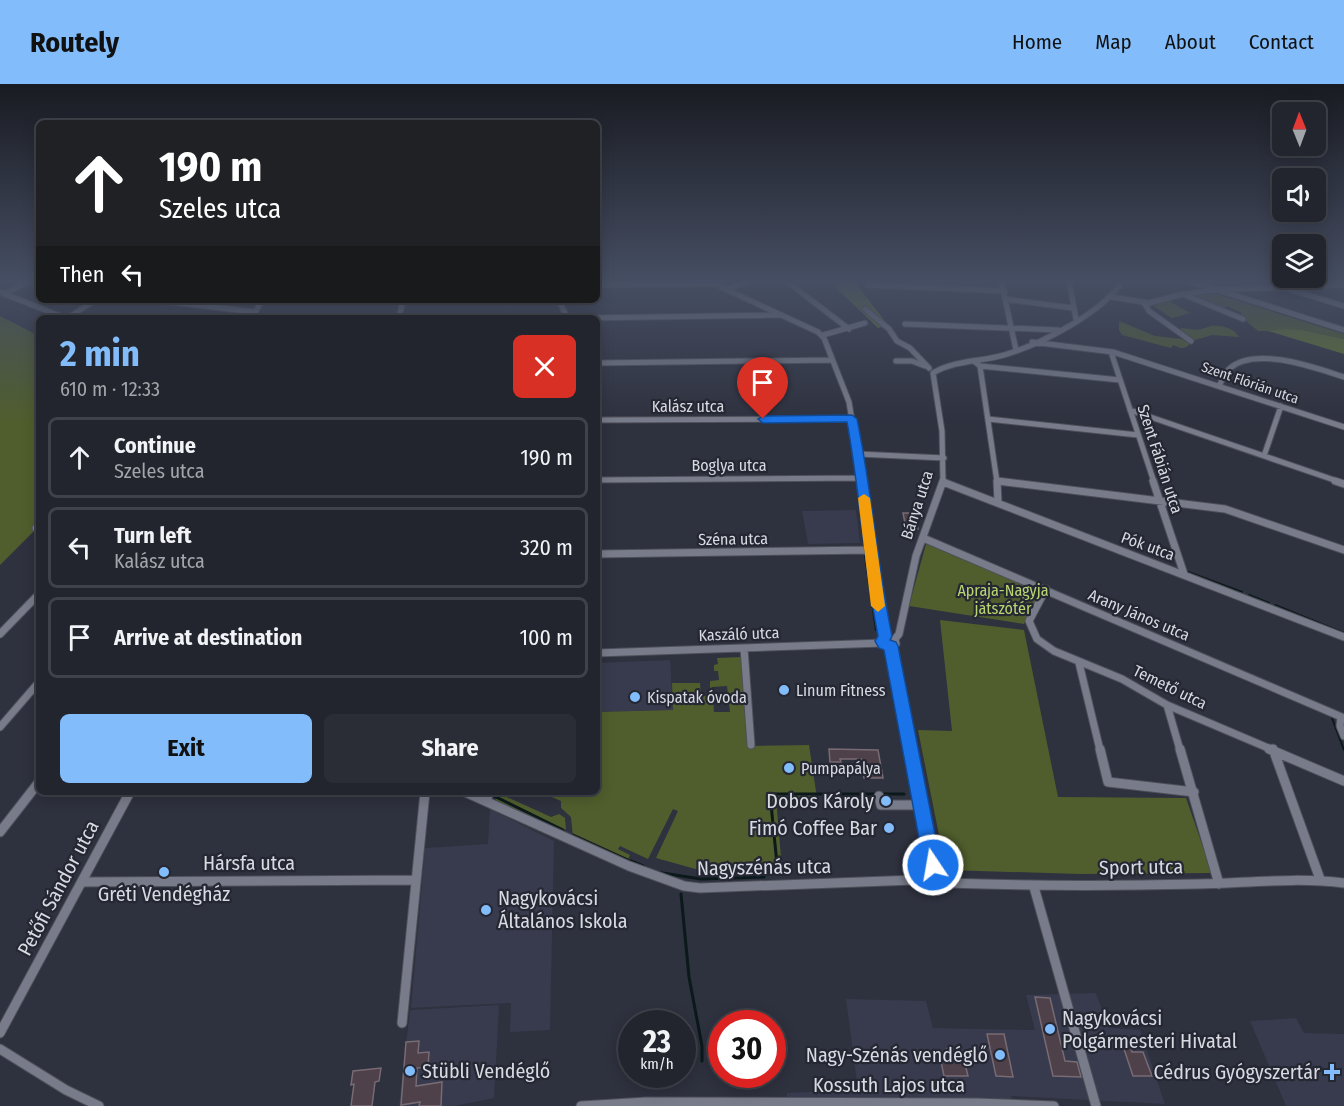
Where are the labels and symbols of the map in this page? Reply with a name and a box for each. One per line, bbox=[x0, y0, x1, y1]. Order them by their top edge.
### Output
north arrow bbox=[1272, 102, 1326, 156]
pin bbox=[737, 357, 788, 419]
street label: Szent Flórián utca bbox=[1199, 358, 1301, 408]
street label: Kalász utca bbox=[652, 397, 725, 416]
street label: Szent Fábián utca bbox=[1133, 402, 1187, 516]
street label: Boglya utca bbox=[691, 456, 767, 475]
street label: Bánya utca bbox=[897, 468, 937, 542]
street label: Pók utca bbox=[1119, 528, 1177, 564]
street label: Széna utca bbox=[698, 529, 768, 549]
park label: Apraja-Nagyja játszótér bbox=[957, 581, 1049, 618]
street label: Arany János utca bbox=[1086, 585, 1193, 645]
street label: Kaszáló utca bbox=[698, 623, 780, 645]
street label: Temető utca bbox=[1130, 661, 1210, 713]
place label: Linum Fitness bbox=[796, 681, 886, 700]
marker: Linum Fitness bbox=[777, 683, 791, 697]
place label: Kispatak óvoda bbox=[647, 688, 747, 707]
marker: Kispatak óvoda bbox=[628, 690, 642, 704]
place label: Pumpapálya bbox=[801, 759, 881, 778]
marker: Pumpapálya bbox=[782, 761, 796, 775]
place label: Dobos Károly bbox=[766, 789, 874, 813]
marker: Dobos Károly bbox=[879, 794, 893, 808]
street label: Petőfi Sándor utca bbox=[12, 816, 104, 960]
place label: Fimó Coffee Bar bbox=[749, 816, 877, 840]
marker: Fimó Coffee Bar bbox=[882, 821, 896, 835]
position arrow bbox=[901, 833, 965, 897]
street label: Hársfa utca bbox=[203, 851, 295, 875]
street label: Nagyszénás utca bbox=[697, 854, 831, 880]
street label: Sport utca bbox=[1099, 854, 1183, 880]
marker: Gréti Vendégház bbox=[157, 865, 171, 879]
place label: Gréti Vendégház bbox=[98, 882, 230, 906]
place label: Nagykovácsi Általános Iskola bbox=[498, 886, 628, 933]
marker: Nagykovácsi Általános Iskola bbox=[479, 903, 493, 917]
place label: Nagykovácsi Polgármesteri Hivatal bbox=[1062, 1006, 1237, 1053]
speed limit sign: 30 bbox=[708, 1010, 786, 1088]
marker: Nagykovácsi Polgármesteri Hivatal bbox=[1043, 1022, 1057, 1036]
place label: Nagy-Szénás vendéglő bbox=[806, 1043, 988, 1067]
marker: Nagy-Szénás vendéglő bbox=[993, 1048, 1007, 1062]
place label: Stübli Vendéglő bbox=[422, 1059, 550, 1083]
place label: Cédrus Gyógyszertár bbox=[1154, 1060, 1320, 1084]
marker: Stübli Vendéglő bbox=[403, 1064, 417, 1078]
marker: Cédrus Gyógyszertár bbox=[1325, 1065, 1339, 1079]
street label: Kossuth Lajos utca bbox=[813, 1073, 965, 1097]

